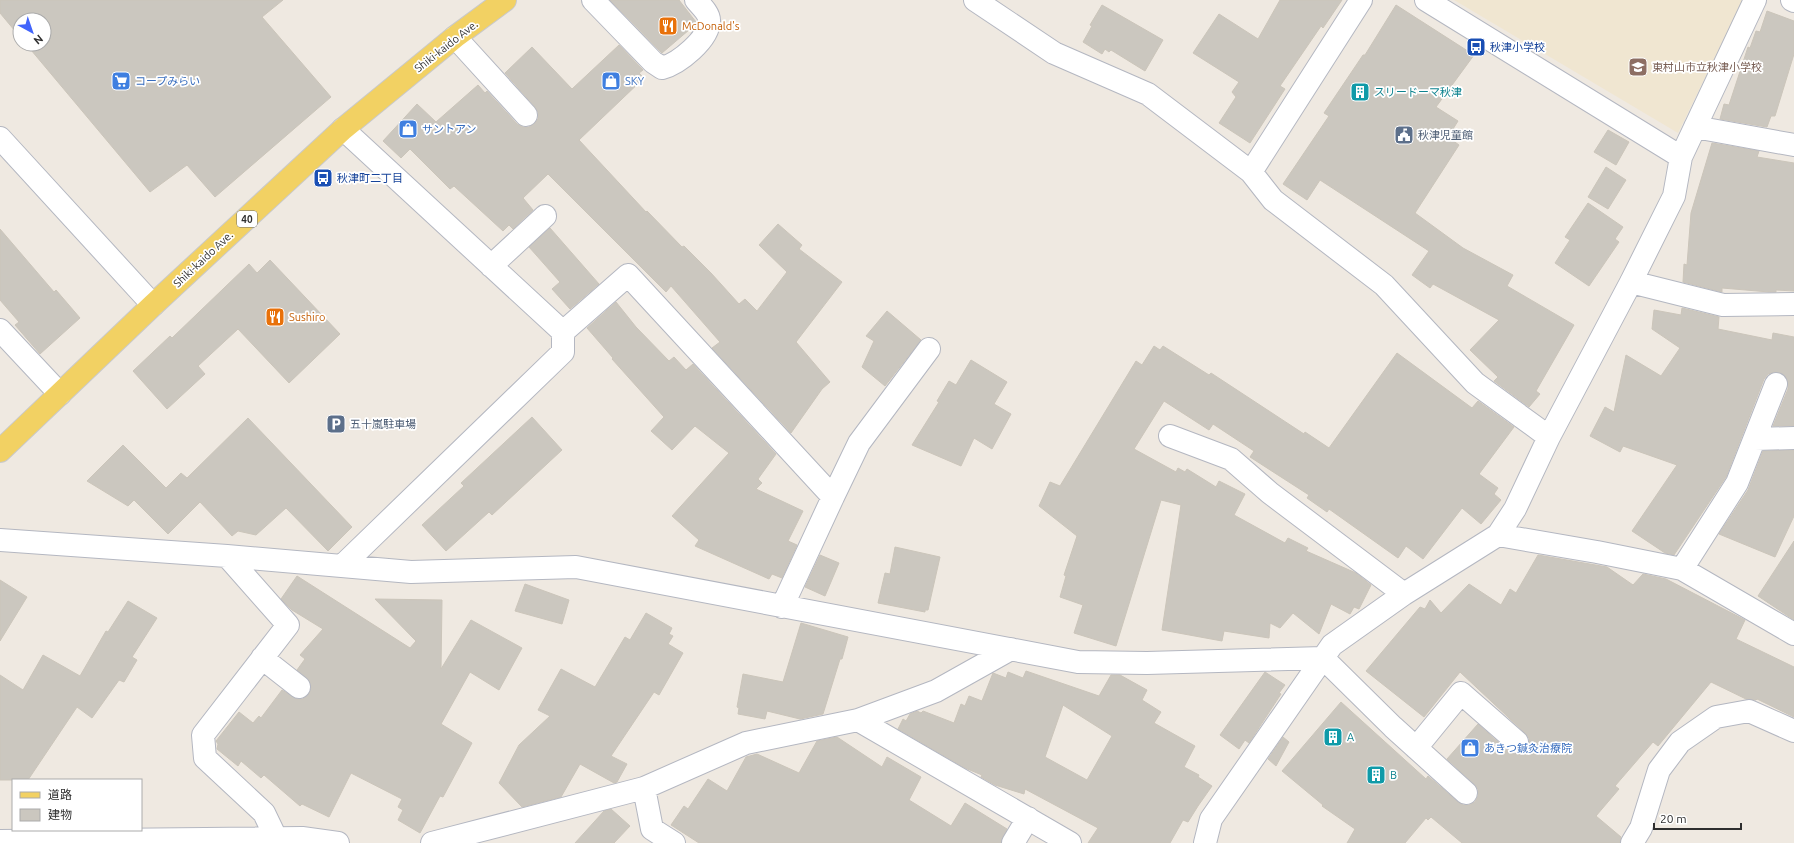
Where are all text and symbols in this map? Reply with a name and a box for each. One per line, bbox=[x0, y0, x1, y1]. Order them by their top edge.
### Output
north arrow bbox=[12, 12, 52, 52]
restaurant icon: McDonald's bbox=[657, 15, 679, 37]
street label: Shiki-kaido Ave. bbox=[412, 18, 480, 74]
place label: McDonald's bbox=[682, 20, 740, 32]
text: N bbox=[31, 32, 45, 47]
bus stop icon: 秋津小学校 bbox=[1465, 36, 1487, 58]
place label: 秋津小学校 bbox=[1490, 41, 1545, 53]
school or university icon: 東村山市立秋津小学校 bbox=[1627, 56, 1649, 78]
place label: 東村山市立秋津小学校 bbox=[1652, 61, 1762, 73]
supermarket icon: コープみらい bbox=[110, 70, 132, 92]
shop icon: SKY bbox=[600, 70, 622, 92]
place label: コープみらい bbox=[135, 75, 200, 87]
place label: SKY bbox=[625, 75, 645, 87]
building icon: スリードーマ秋津 bbox=[1349, 81, 1371, 103]
place label: スリードーマ秋津 bbox=[1374, 86, 1462, 98]
shop icon: サントアン bbox=[397, 118, 419, 140]
place label: サントアン bbox=[422, 123, 477, 135]
public building icon: 秋津児童館 bbox=[1393, 124, 1415, 146]
place label: 秋津児童館 bbox=[1418, 129, 1473, 141]
bus stop icon: 秋津町二丁目 bbox=[312, 167, 334, 189]
place label: 秋津町二丁目 bbox=[337, 172, 403, 184]
road number: 40 bbox=[237, 211, 257, 227]
street label: Shiki-kaido Ave. bbox=[171, 229, 235, 289]
restaurant icon: Sushiro bbox=[264, 306, 286, 328]
place label: Sushiro bbox=[289, 311, 325, 323]
parking icon: 五十嵐駐車場 bbox=[325, 413, 347, 435]
place label: 五十嵐駐車場 bbox=[350, 418, 416, 430]
building icon: A bbox=[1322, 726, 1344, 748]
place label: A bbox=[1347, 731, 1355, 743]
shop icon: あきつ鍼灸治療院 bbox=[1459, 737, 1481, 759]
place label: あきつ鍼灸治療院 bbox=[1484, 742, 1572, 754]
building icon: B bbox=[1365, 764, 1387, 786]
place label: B bbox=[1390, 769, 1397, 781]
legend bbox=[12, 779, 142, 831]
text: 道路 bbox=[48, 788, 72, 801]
scale bar bbox=[1654, 805, 1741, 831]
text: 建物 bbox=[48, 808, 72, 821]
text: 20 m bbox=[1660, 812, 1687, 825]

